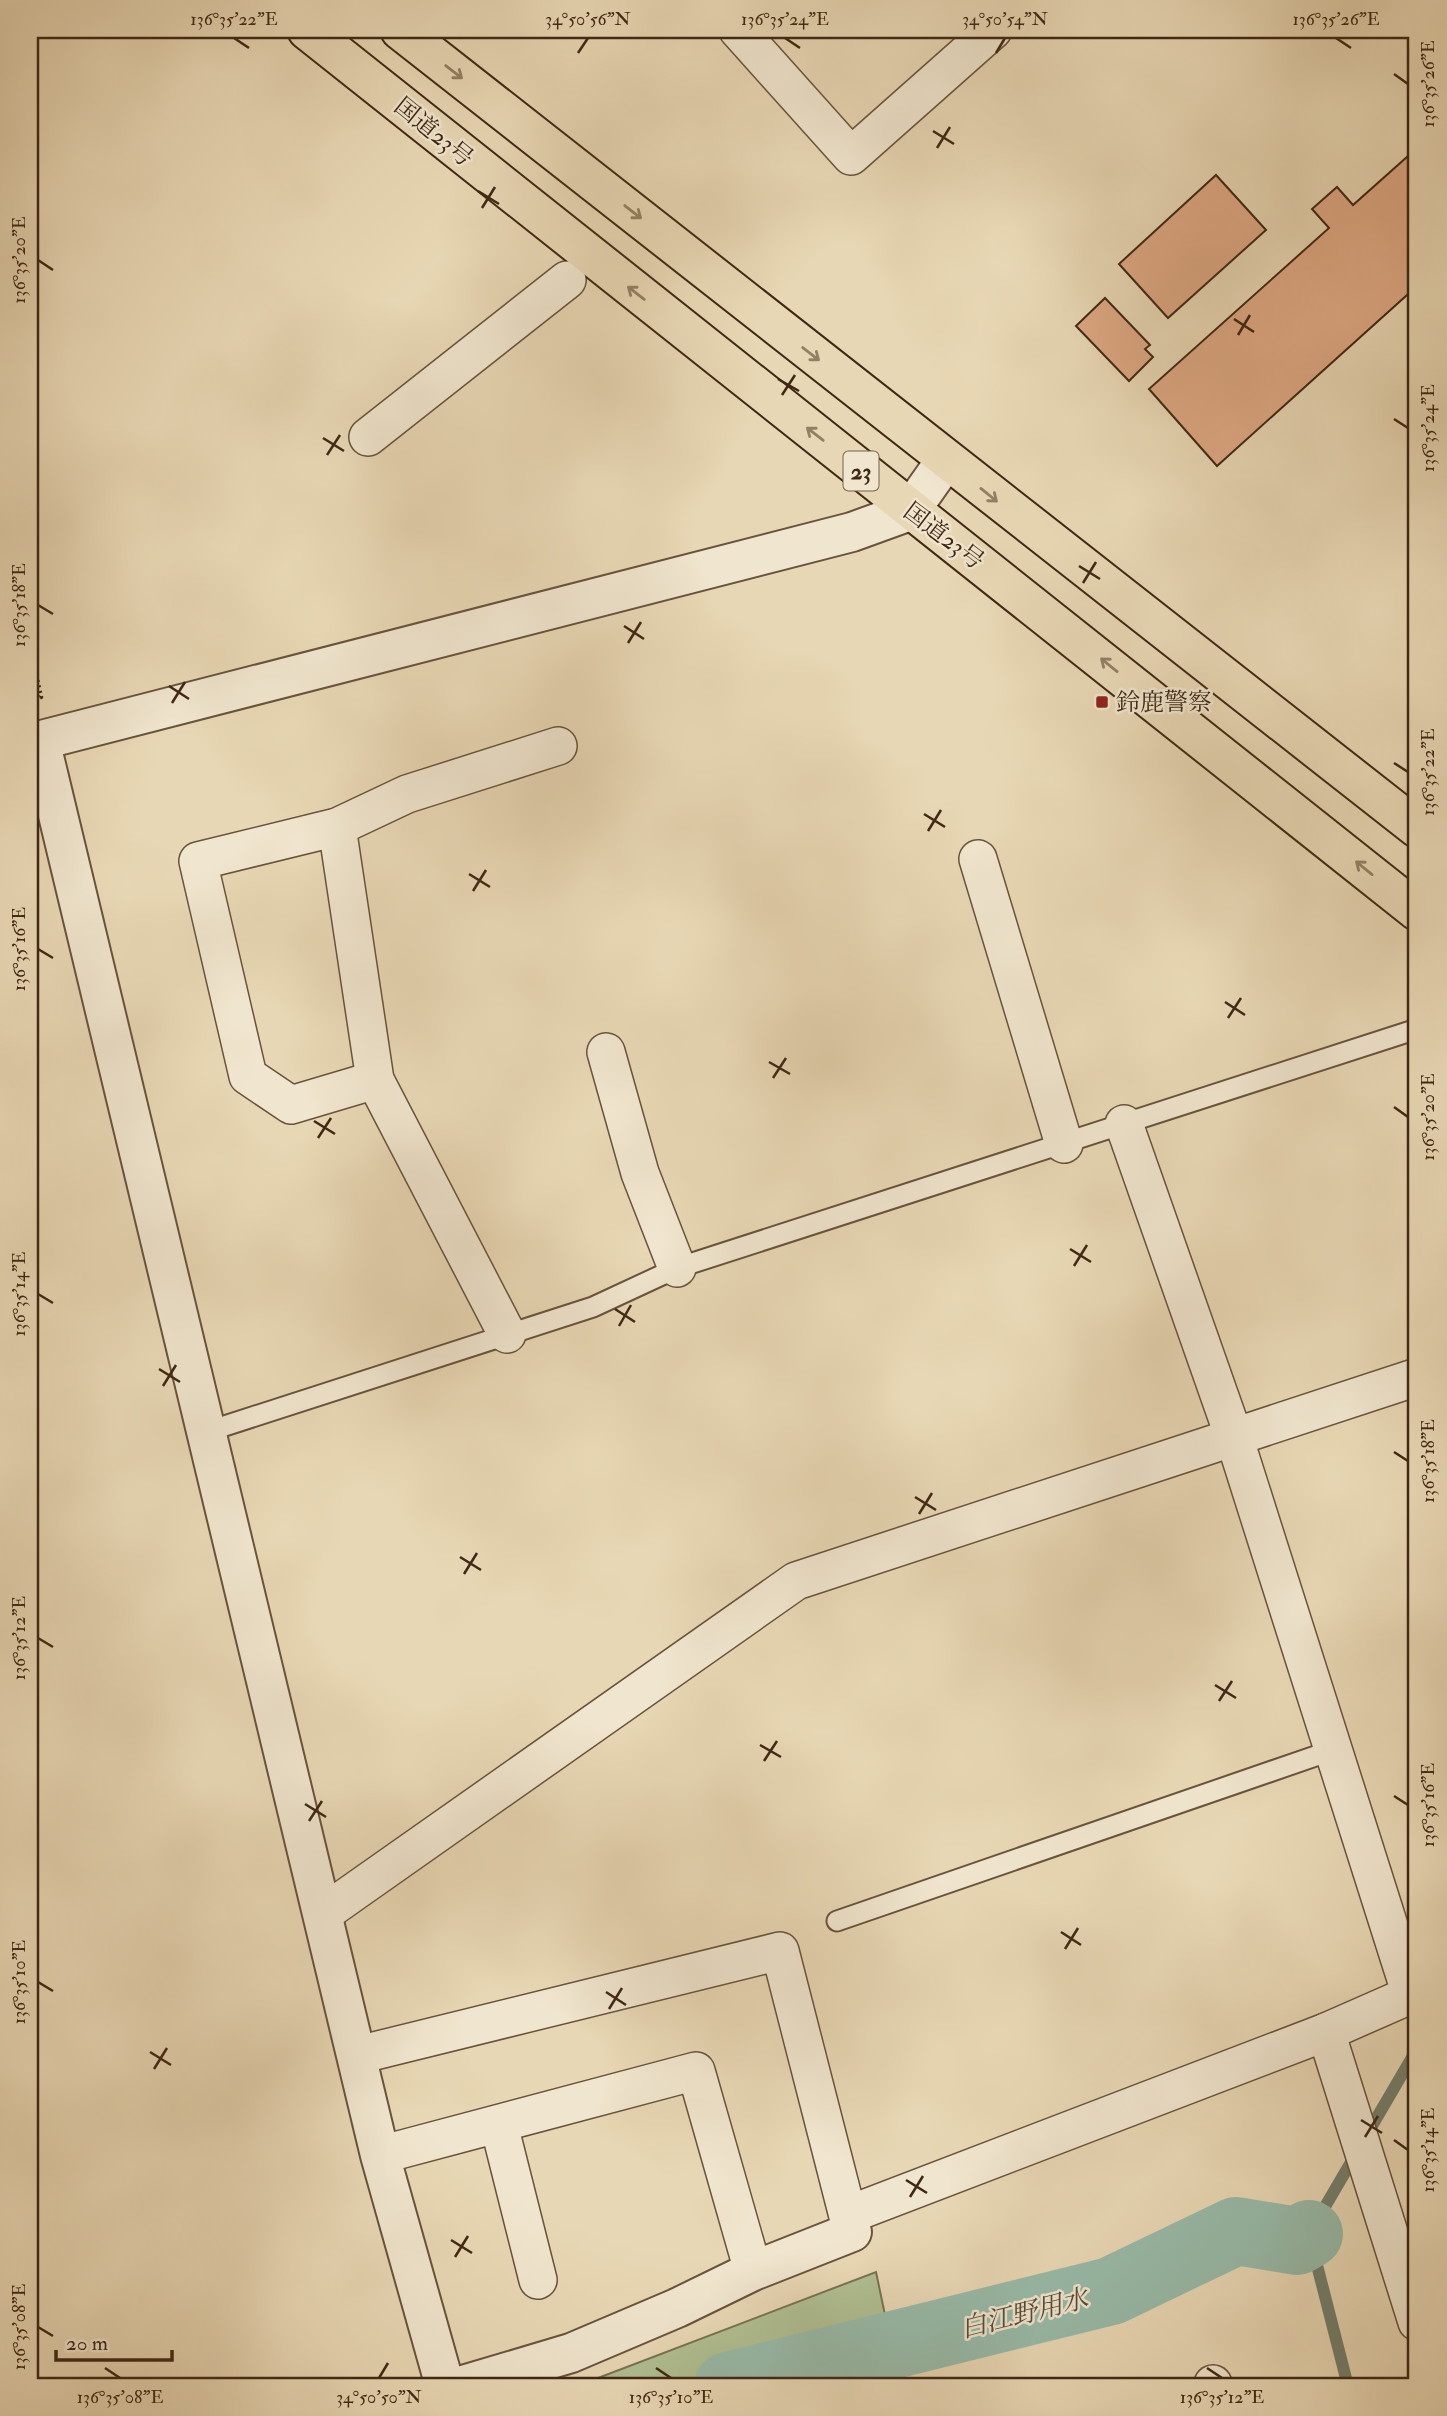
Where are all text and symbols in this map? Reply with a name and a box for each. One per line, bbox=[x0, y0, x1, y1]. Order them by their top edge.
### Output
text: 136°35'22"E bbox=[190, 8, 278, 31]
text: 34°50'56"N bbox=[545, 8, 631, 31]
text: 136°35'24"E bbox=[741, 8, 829, 31]
text: 34°50'54"N bbox=[962, 8, 1048, 31]
text: 136°35'26"E bbox=[1292, 8, 1380, 31]
text: 136°35'26"E bbox=[1417, 40, 1440, 128]
one-way arrow bbox=[444, 64, 462, 79]
street label: 国道23号 bbox=[388, 91, 480, 174]
one-way arrow bbox=[623, 205, 641, 220]
text: 136°35'20"E bbox=[8, 216, 31, 304]
one-way arrow bbox=[627, 286, 646, 301]
one-way arrow bbox=[801, 346, 819, 361]
text: 136°35'24"E bbox=[1417, 384, 1440, 472]
one-way arrow bbox=[806, 426, 824, 442]
road number: 23 bbox=[844, 452, 878, 491]
one-way arrow bbox=[980, 487, 998, 502]
street label: 国道23号 bbox=[897, 496, 990, 577]
text: 136°35'18"E bbox=[8, 563, 31, 647]
one-way arrow bbox=[1101, 657, 1119, 673]
place label: 鈴鹿警察 bbox=[1116, 687, 1212, 718]
marker: 鈴鹿警察 bbox=[1094, 694, 1110, 710]
text: 136°35'22"E bbox=[1417, 728, 1440, 816]
one-way arrow bbox=[1355, 860, 1373, 876]
text: 136°35'16"E bbox=[8, 907, 31, 991]
text: 136°35'20"E bbox=[1417, 1073, 1440, 1161]
text: 136°35'14"E bbox=[8, 1251, 31, 1337]
text: 136°35'18"E bbox=[1417, 1419, 1440, 1503]
text: 136°35'12"E bbox=[8, 1596, 31, 1680]
text: 136°35'16"E bbox=[1417, 1763, 1440, 1847]
text: 136°35'10"E bbox=[8, 1940, 31, 2024]
text: 136°35'14"E bbox=[1417, 2107, 1440, 2193]
water label: 白江野用水 bbox=[957, 2282, 1094, 2345]
text: 136°35'08"E bbox=[8, 2284, 31, 2370]
scale bar bbox=[56, 2318, 172, 2362]
text: 20 m bbox=[66, 2330, 108, 2357]
text: 136°35'08"E bbox=[77, 2386, 163, 2409]
text: 34°50'50"N bbox=[336, 2386, 422, 2409]
text: 136°35'10"E bbox=[629, 2386, 713, 2409]
text: 136°35'12"E bbox=[1180, 2386, 1264, 2409]

